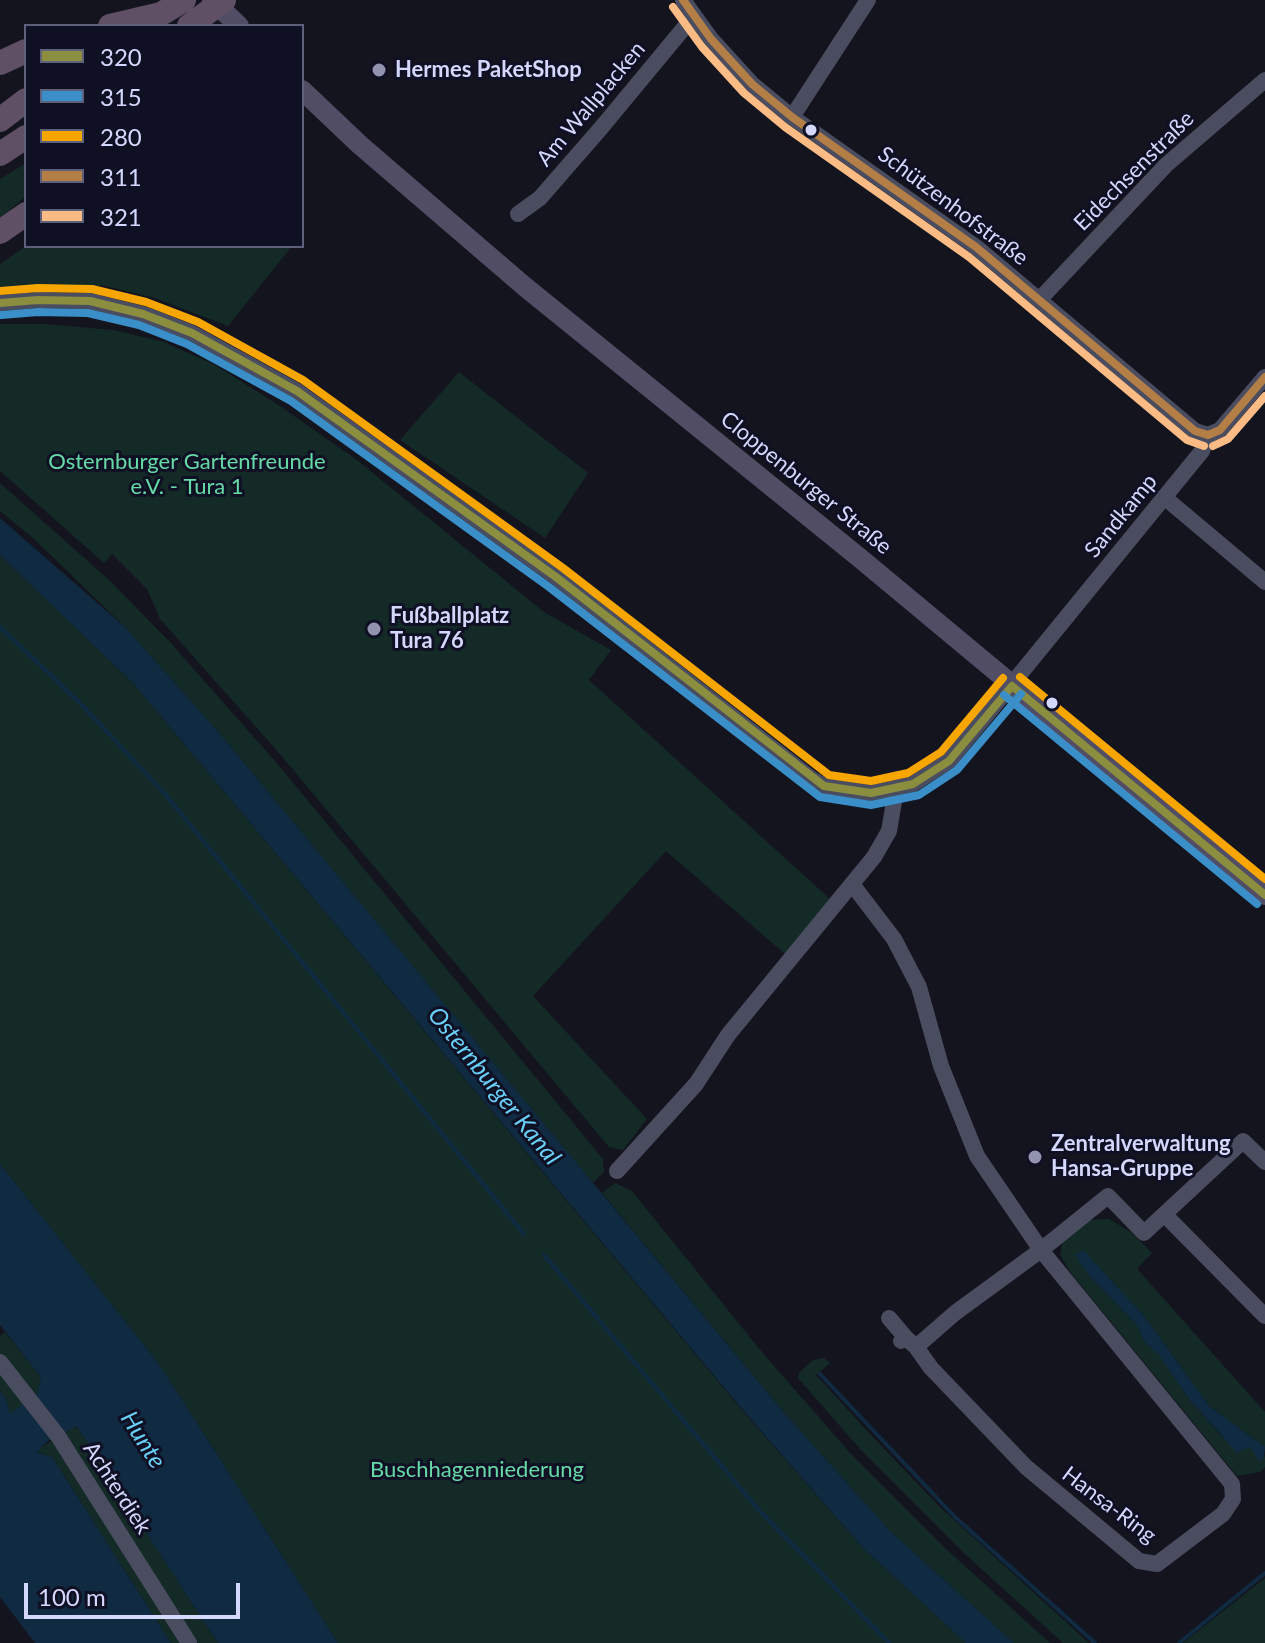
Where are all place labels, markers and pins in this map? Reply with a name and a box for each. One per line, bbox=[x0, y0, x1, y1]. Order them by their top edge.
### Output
place label: Hermes PaketShop bbox=[395, 57, 582, 83]
marker: Hermes PaketShop bbox=[370, 61, 388, 79]
unlabelled marker bbox=[803, 122, 819, 138]
place label: Fußballplatz Tura 76 bbox=[390, 603, 509, 654]
marker: Fußballplatz Tura 76 bbox=[365, 620, 383, 638]
unlabelled marker bbox=[1044, 695, 1060, 711]
place label: Zentralverwaltung Hansa-Gruppe bbox=[1051, 1131, 1231, 1182]
marker: Zentralverwaltung Hansa-Gruppe bbox=[1026, 1148, 1044, 1166]

